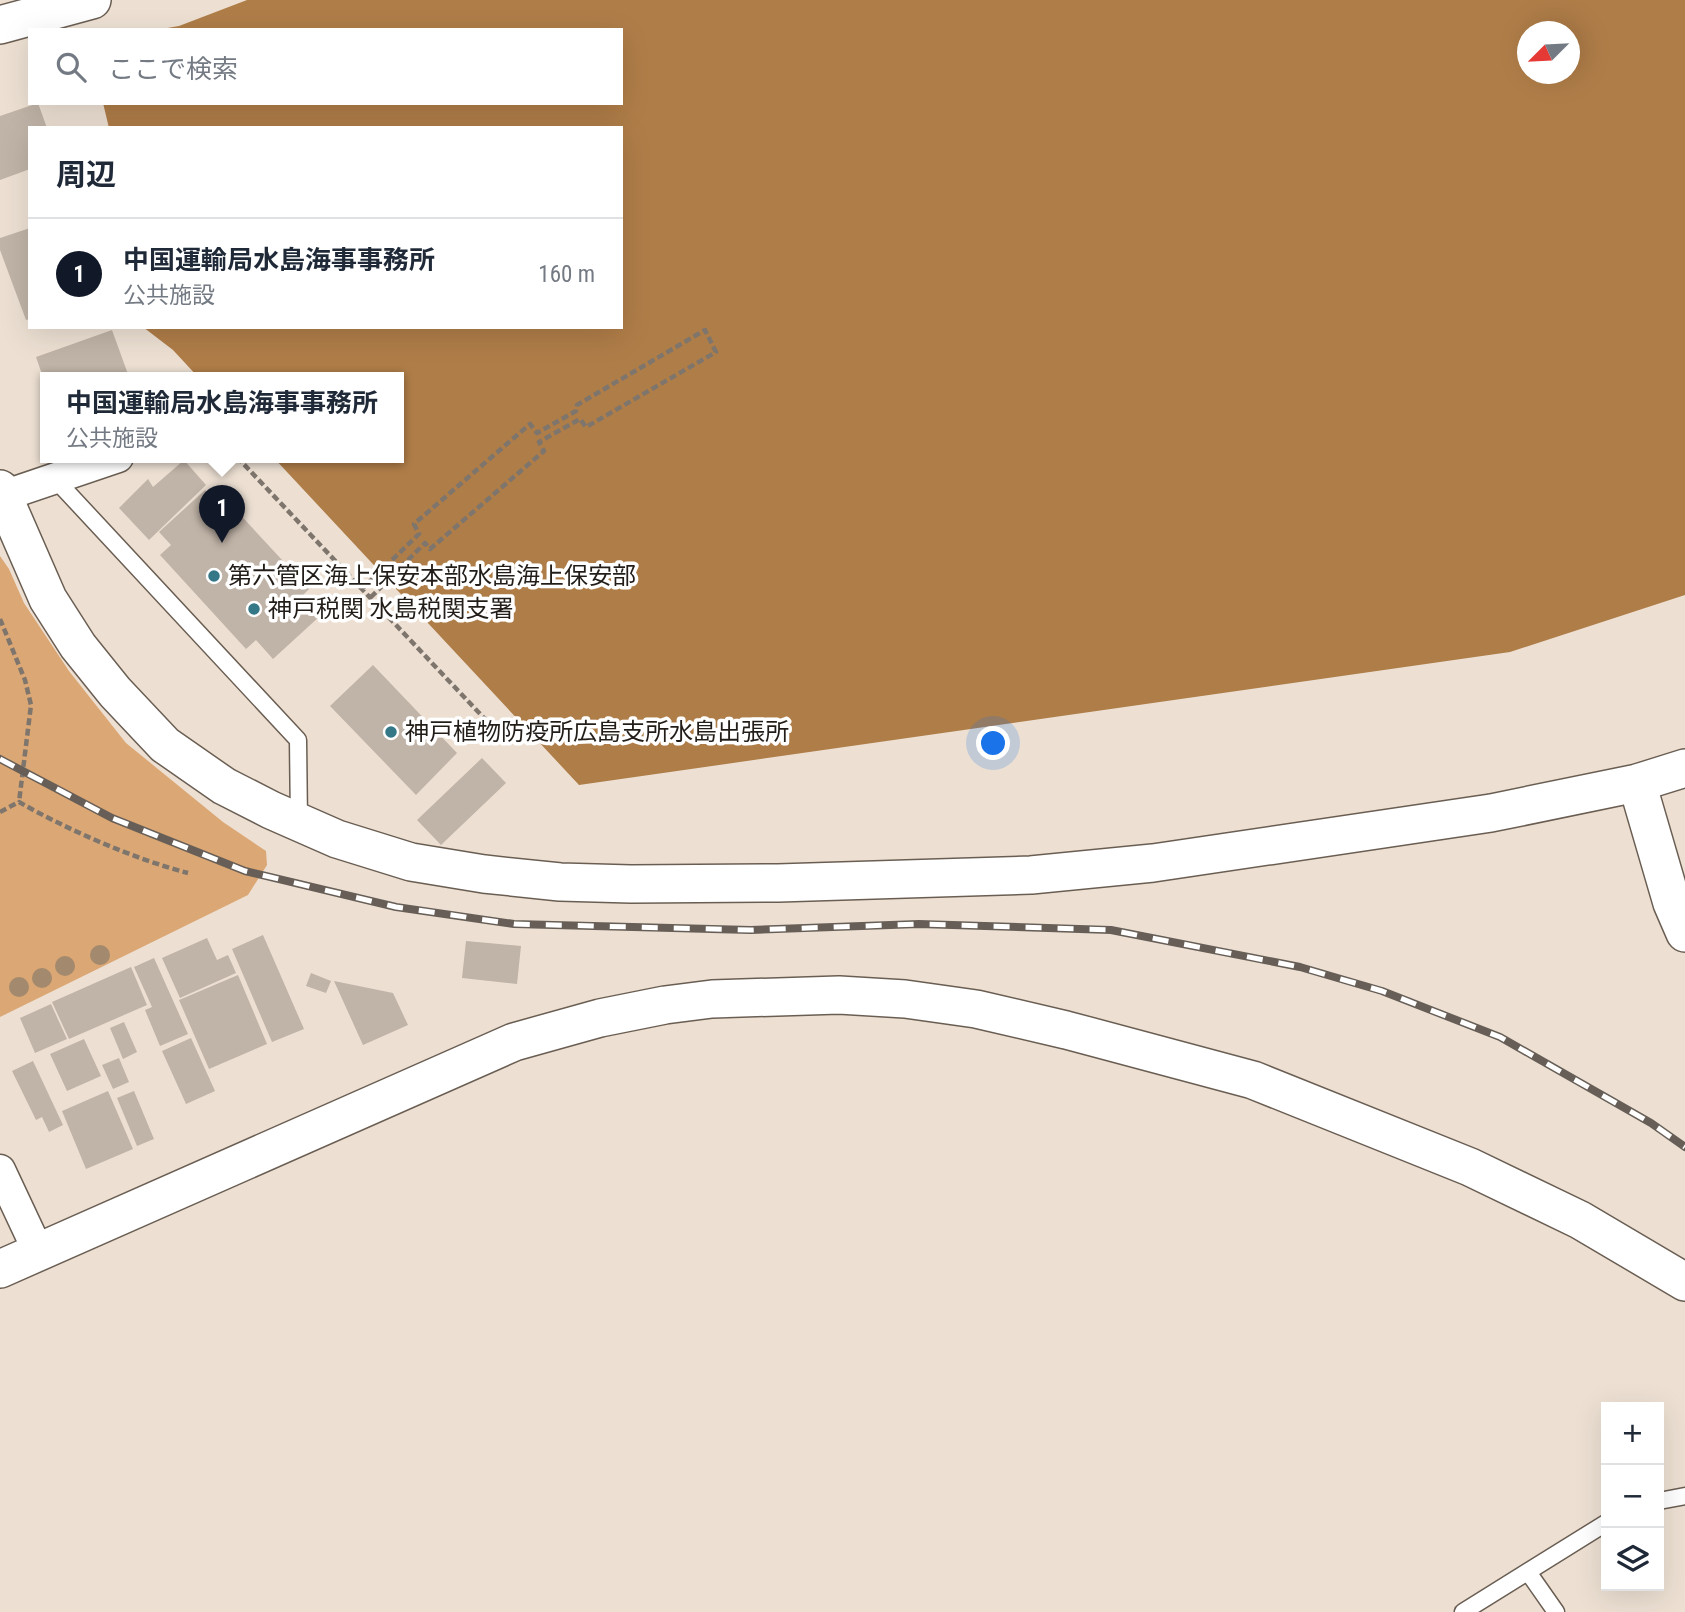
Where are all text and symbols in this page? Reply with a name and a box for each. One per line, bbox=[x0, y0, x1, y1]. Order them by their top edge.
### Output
north arrow bbox=[1517, 21, 1580, 84]
search box bbox=[28, 28, 623, 105]
icon: search bbox=[52, 48, 90, 86]
text: ここで検索 bbox=[108, 54, 238, 84]
text: 周辺 bbox=[56, 157, 116, 192]
text: 中国運輸局水島海事事務所 bbox=[123, 245, 435, 275]
text: 1 bbox=[73, 261, 85, 288]
text: 160 m bbox=[538, 261, 595, 288]
text: 公共施設 bbox=[123, 282, 215, 309]
popup bbox=[40, 372, 404, 463]
text: 中国運輸局水島海事事務所 bbox=[66, 388, 378, 418]
text: 公共施設 bbox=[66, 425, 158, 452]
pin: 1 bbox=[199, 485, 245, 543]
place label: 第六管区海上保安本部水島海上保安部 bbox=[228, 562, 636, 590]
marker: 第六管区海上保安本部水島海上保安部 bbox=[206, 568, 222, 584]
place label: 神戸税関 水島税関支署 bbox=[268, 595, 514, 623]
marker: 神戸税関 水島税関支署 bbox=[246, 601, 262, 617]
place label: 神戸植物防疫所広島支所水島出張所 bbox=[405, 718, 789, 746]
marker: 神戸植物防疫所広島支所水島出張所 bbox=[383, 724, 399, 740]
your location bbox=[976, 726, 1010, 760]
map controls bbox=[1601, 1402, 1664, 1591]
button: + bbox=[1601, 1402, 1664, 1465]
button: − bbox=[1601, 1465, 1664, 1528]
button: layers bbox=[1601, 1528, 1664, 1591]

